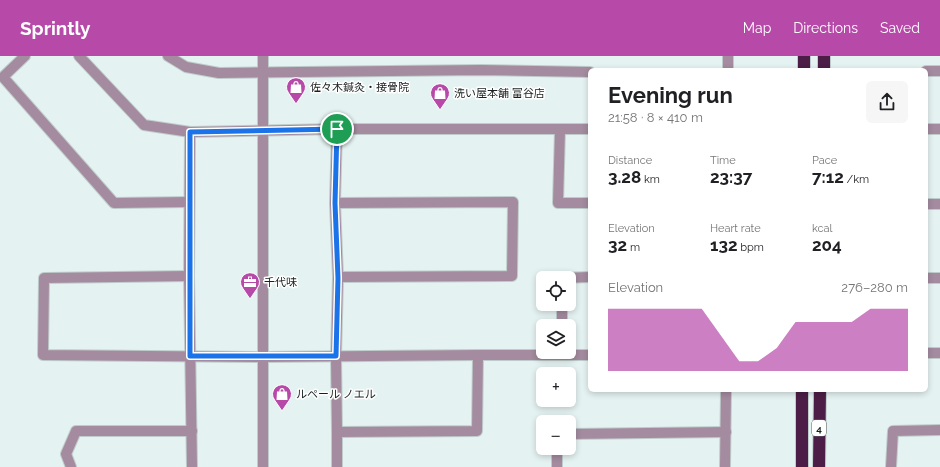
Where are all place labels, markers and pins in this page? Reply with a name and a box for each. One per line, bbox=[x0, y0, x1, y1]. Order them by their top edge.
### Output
shop icon: 佐々木鍼灸・接骨院 bbox=[285, 76, 307, 104]
place label: 佐々木鍼灸・接骨院 bbox=[310, 81, 409, 94]
shop icon: 洗い屋本舗 富谷店 bbox=[429, 82, 451, 110]
place label: 洗い屋本舗 富谷店 bbox=[454, 87, 545, 100]
pin bbox=[320, 112, 354, 146]
office icon: 千代味 bbox=[239, 271, 261, 299]
place label: 千代味 bbox=[264, 276, 297, 289]
shop icon: ルペール ノエル bbox=[271, 383, 293, 411]
place label: ルペール ノエル bbox=[296, 388, 376, 401]

